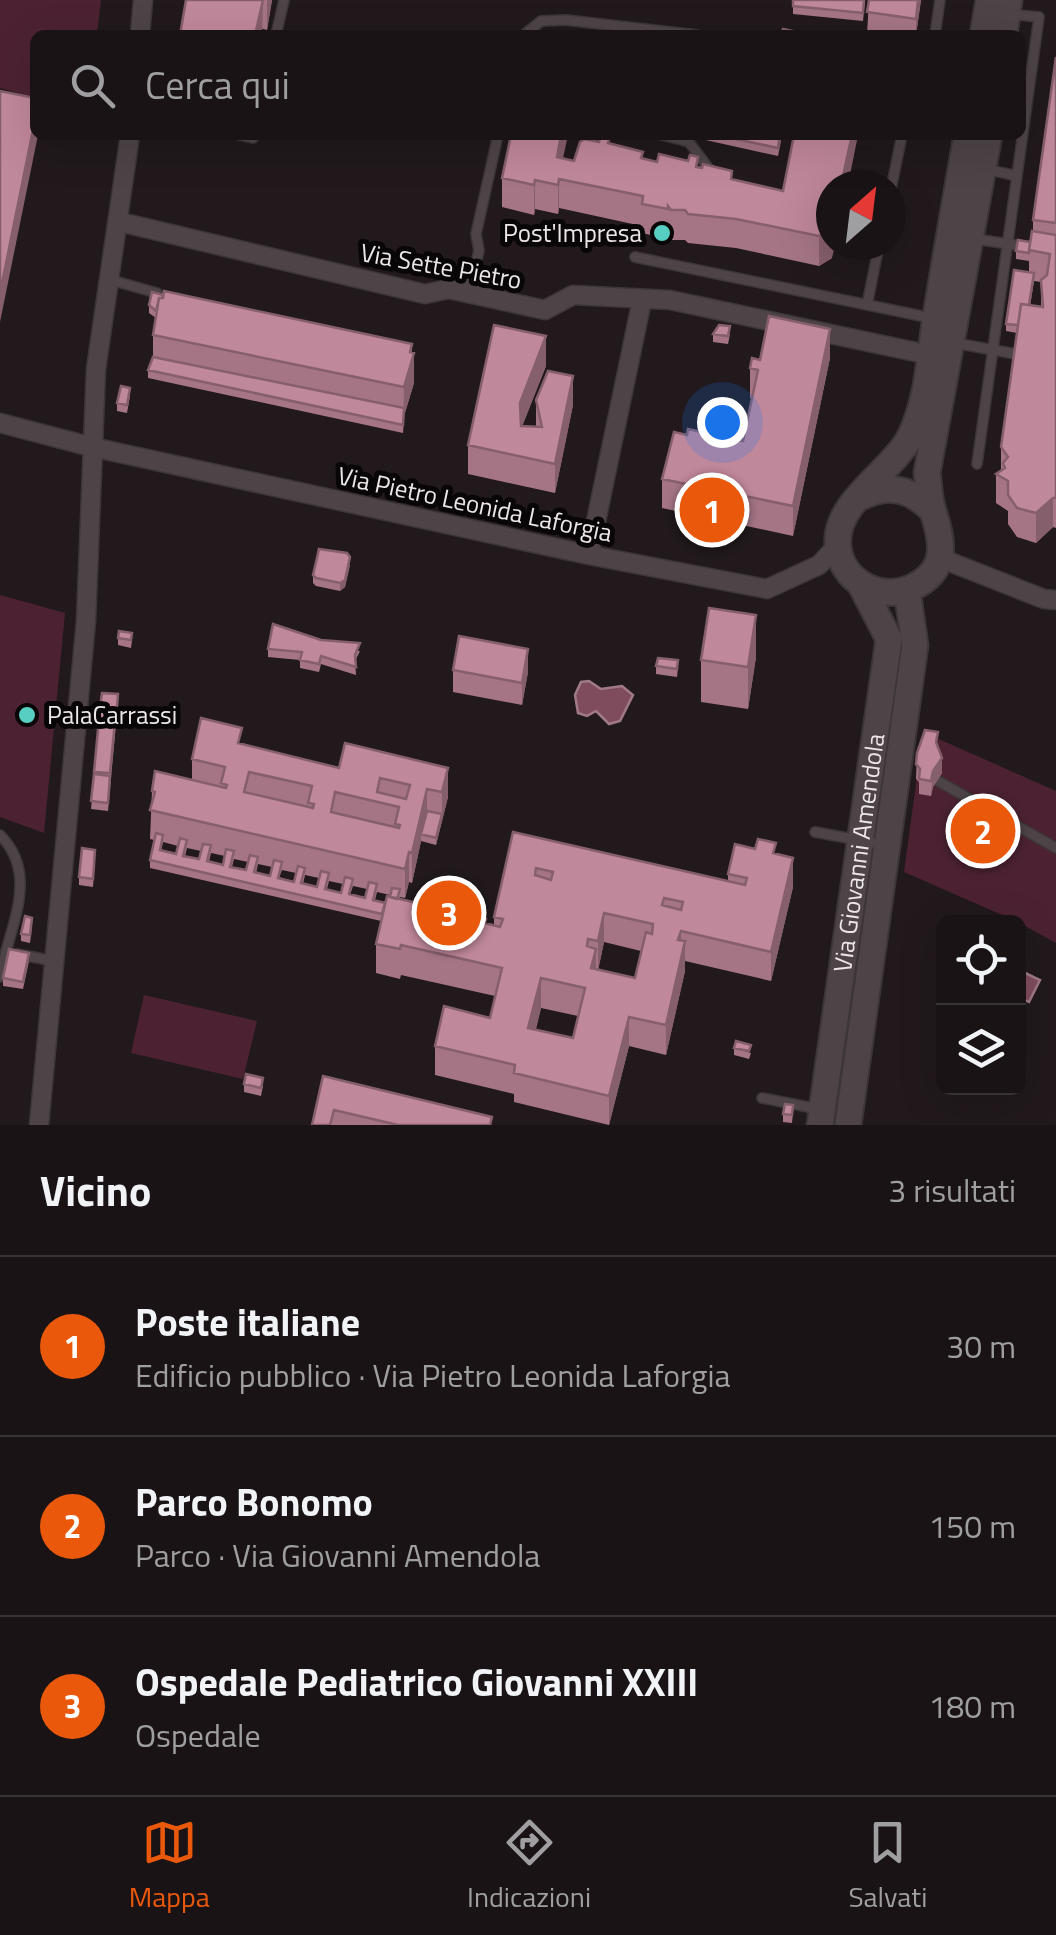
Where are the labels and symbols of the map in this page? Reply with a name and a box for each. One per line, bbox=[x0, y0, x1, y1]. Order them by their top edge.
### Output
north arrow bbox=[816, 170, 906, 260]
place label: Post'Impresa bbox=[503, 214, 642, 252]
marker: Post'Impresa bbox=[651, 222, 673, 244]
street label: Via Sette Pietro bbox=[357, 233, 525, 299]
your location bbox=[697, 397, 748, 448]
street label: Via Pietro Leonida Laforgia bbox=[334, 456, 616, 552]
pin: 1 bbox=[680, 472, 744, 548]
place label: PalaCarrassi bbox=[47, 696, 177, 734]
marker: PalaCarrassi bbox=[16, 704, 38, 726]
street label: Via Giovanni Amendola bbox=[823, 730, 894, 975]
pin: 2 bbox=[950, 794, 1016, 868]
pin: 3 bbox=[416, 876, 482, 950]

